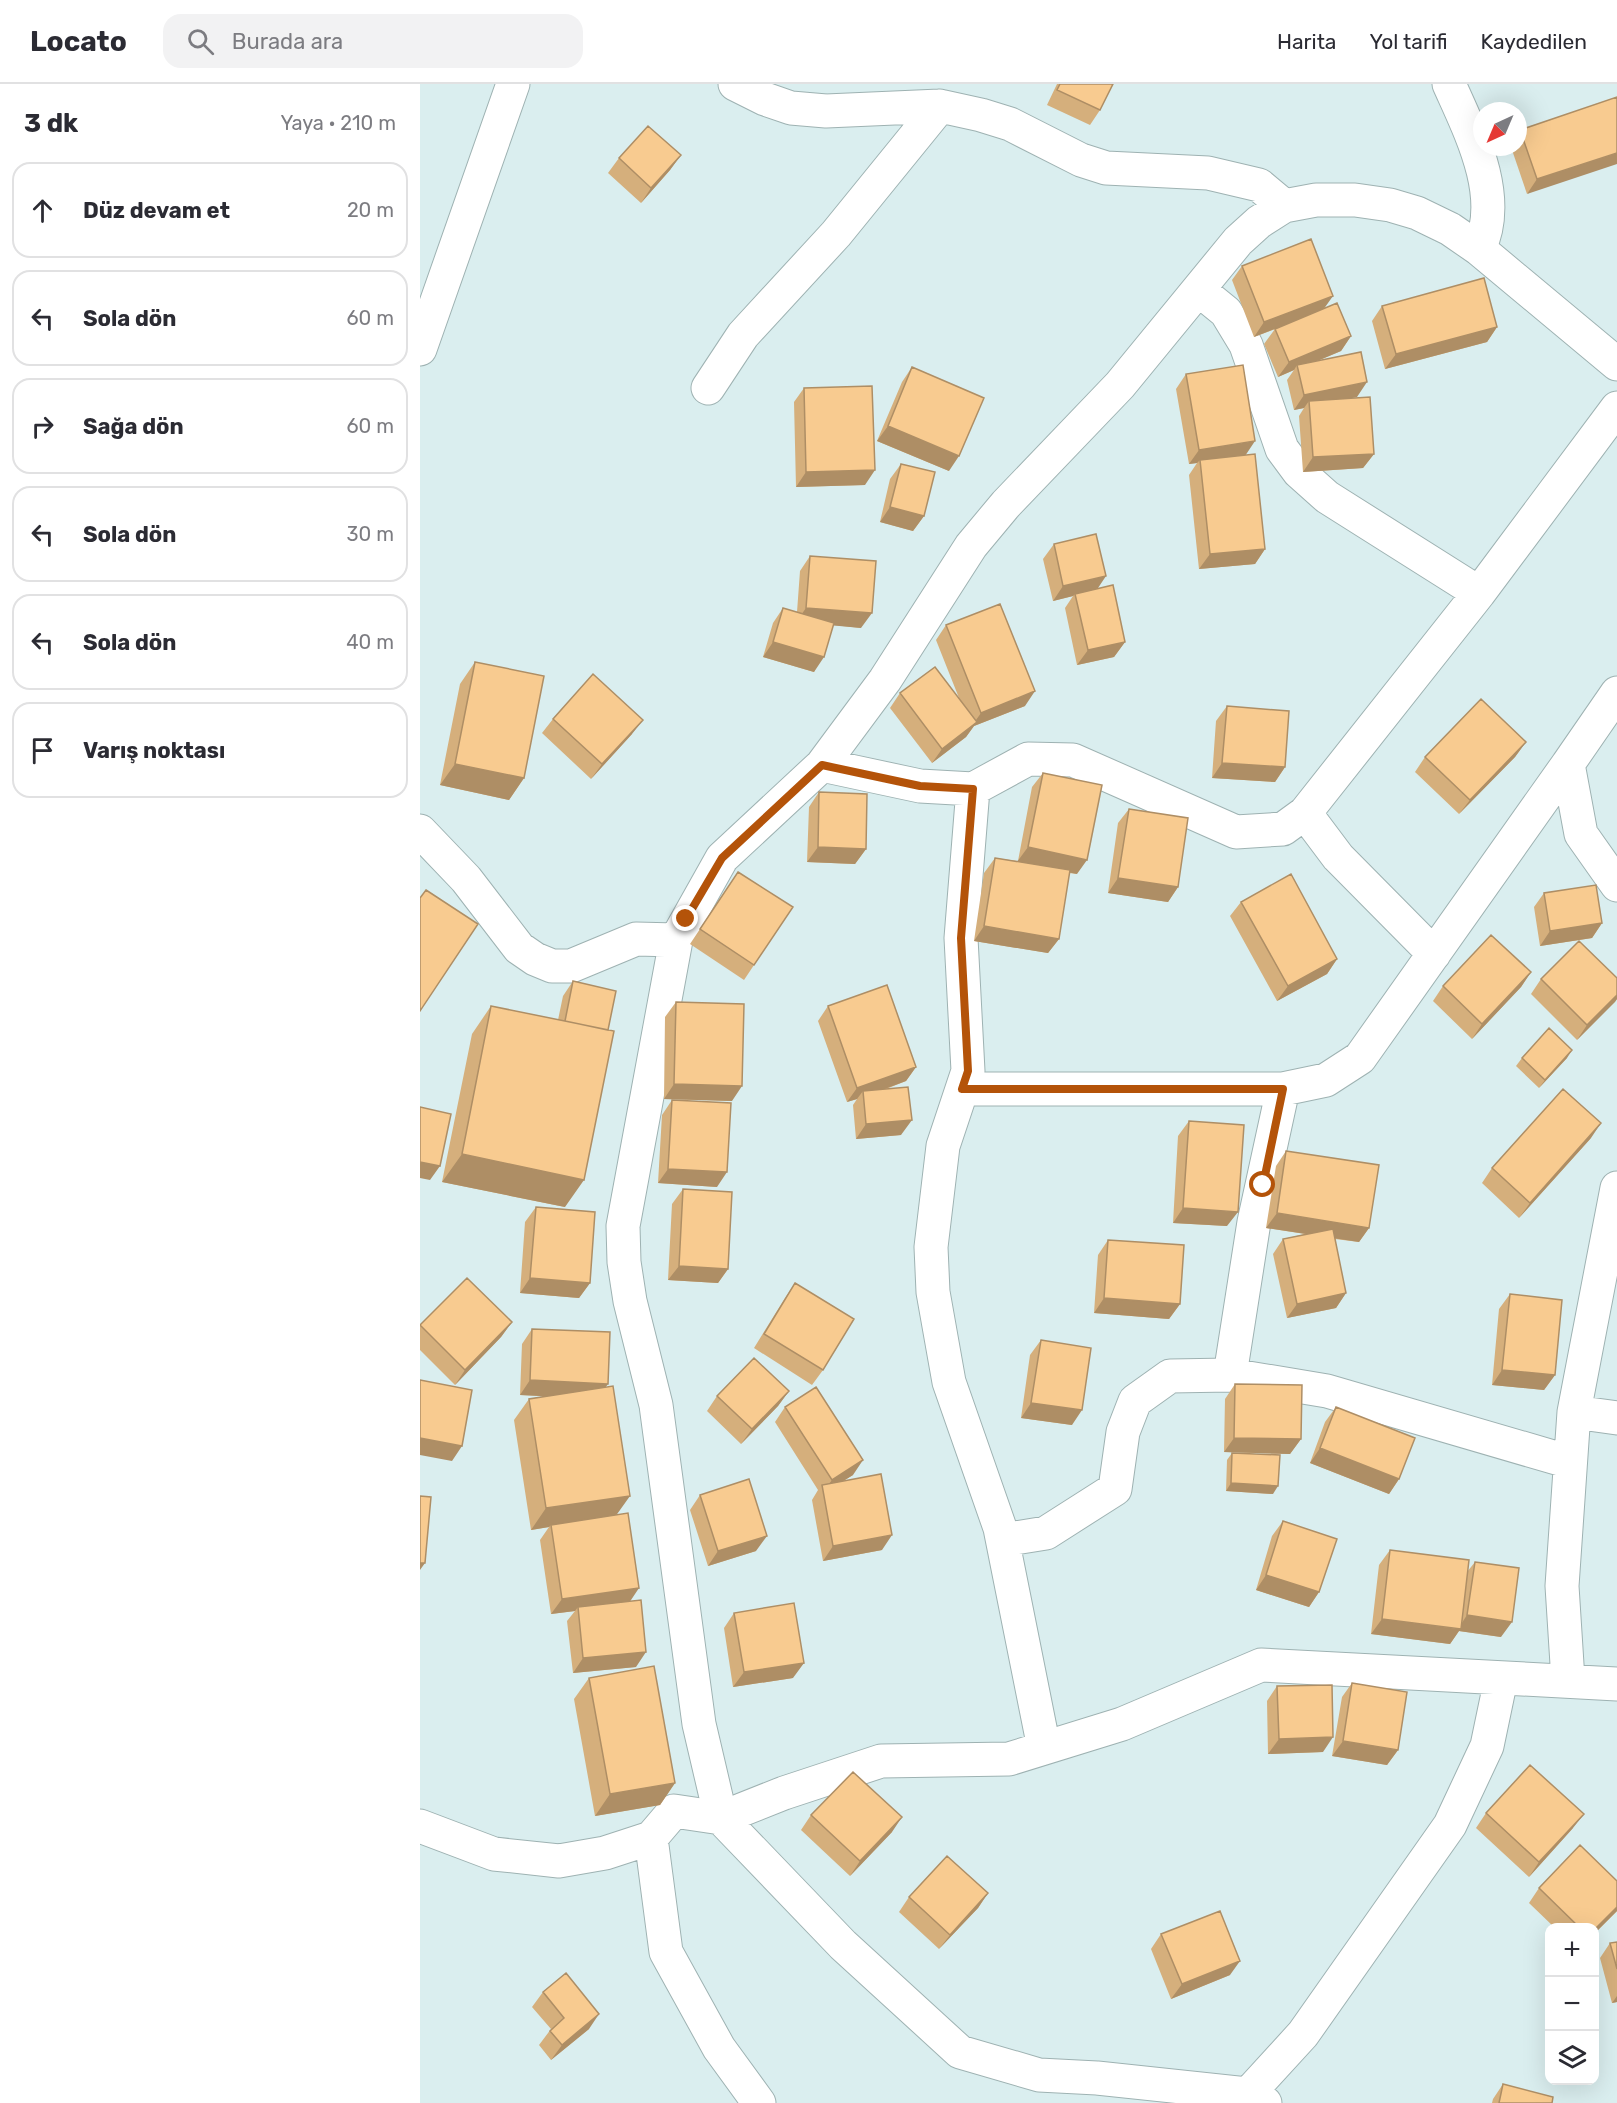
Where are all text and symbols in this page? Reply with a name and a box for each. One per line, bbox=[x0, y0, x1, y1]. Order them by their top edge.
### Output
search box bbox=[163, 14, 583, 68]
text: Locato bbox=[30, 25, 127, 58]
icon: search bbox=[184, 25, 217, 58]
text: Burada ara bbox=[232, 28, 343, 55]
text: Harita bbox=[1277, 29, 1336, 54]
text: Yol tarifi bbox=[1369, 29, 1448, 54]
text: Kaydedilen bbox=[1481, 29, 1587, 54]
north arrow bbox=[1473, 102, 1527, 156]
text: 3 dk bbox=[24, 108, 78, 139]
text: Yaya · 210 m bbox=[280, 111, 396, 135]
icon: ahead bbox=[26, 194, 59, 227]
text: Düz devam et bbox=[83, 197, 230, 224]
text: 20 m bbox=[347, 198, 394, 222]
icon: left bbox=[26, 302, 59, 335]
text: Sola dön bbox=[83, 305, 176, 332]
text: 60 m bbox=[347, 306, 394, 330]
icon: right bbox=[26, 410, 59, 443]
text: Sağa dön bbox=[83, 413, 184, 440]
text: 60 m bbox=[347, 414, 394, 438]
icon: left bbox=[26, 518, 59, 551]
text: Sola dön bbox=[83, 521, 176, 548]
text: 30 m bbox=[347, 522, 394, 546]
icon: left bbox=[26, 626, 59, 659]
text: Sola dön bbox=[83, 629, 176, 656]
text: 40 m bbox=[346, 630, 394, 654]
icon: arrive bbox=[26, 734, 59, 767]
text: Varış noktası bbox=[83, 737, 225, 764]
route end bbox=[672, 905, 698, 931]
route start bbox=[1249, 1171, 1275, 1197]
map controls bbox=[1545, 1923, 1599, 2085]
button: + bbox=[1545, 1923, 1599, 1977]
button: − bbox=[1545, 1977, 1599, 2031]
button: layers bbox=[1545, 2031, 1599, 2085]

